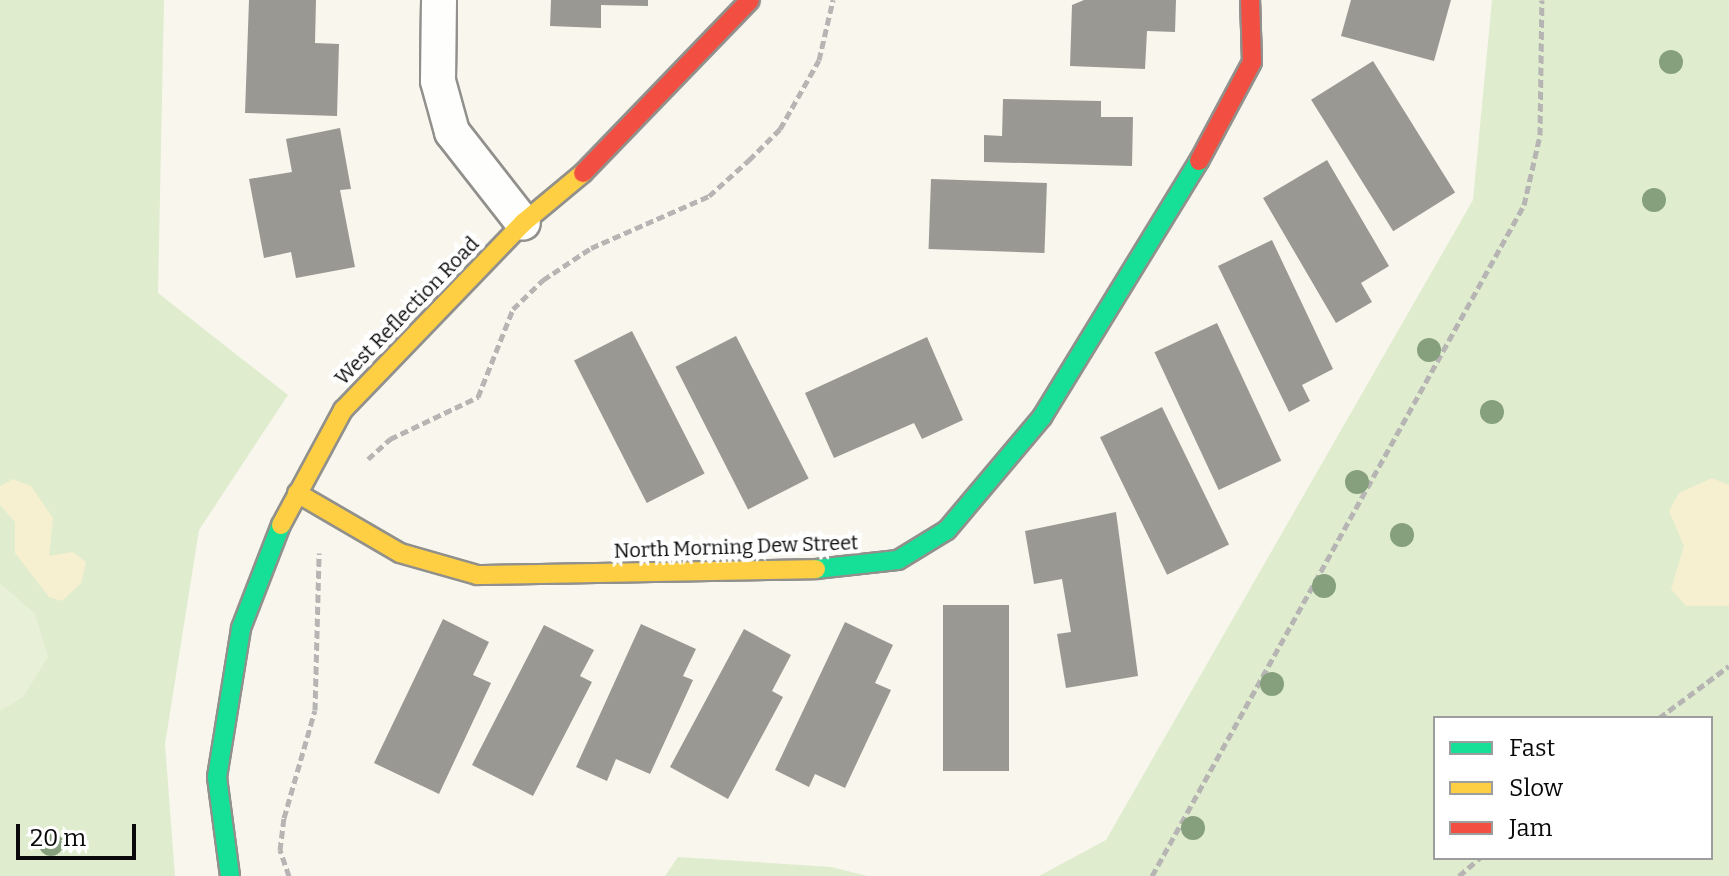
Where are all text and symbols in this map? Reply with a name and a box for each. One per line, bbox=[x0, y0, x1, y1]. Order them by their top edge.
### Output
street label: West Reflection Road bbox=[330, 232, 484, 390]
street label: North Morning Dew Street bbox=[613, 531, 859, 563]
legend bbox=[1433, 716, 1713, 860]
text: Fast bbox=[1509, 734, 1555, 762]
text: Slow bbox=[1509, 774, 1563, 802]
scale bar bbox=[20, 808, 140, 858]
text: Jam bbox=[1509, 814, 1552, 842]
text: 20 m bbox=[30, 824, 86, 852]

